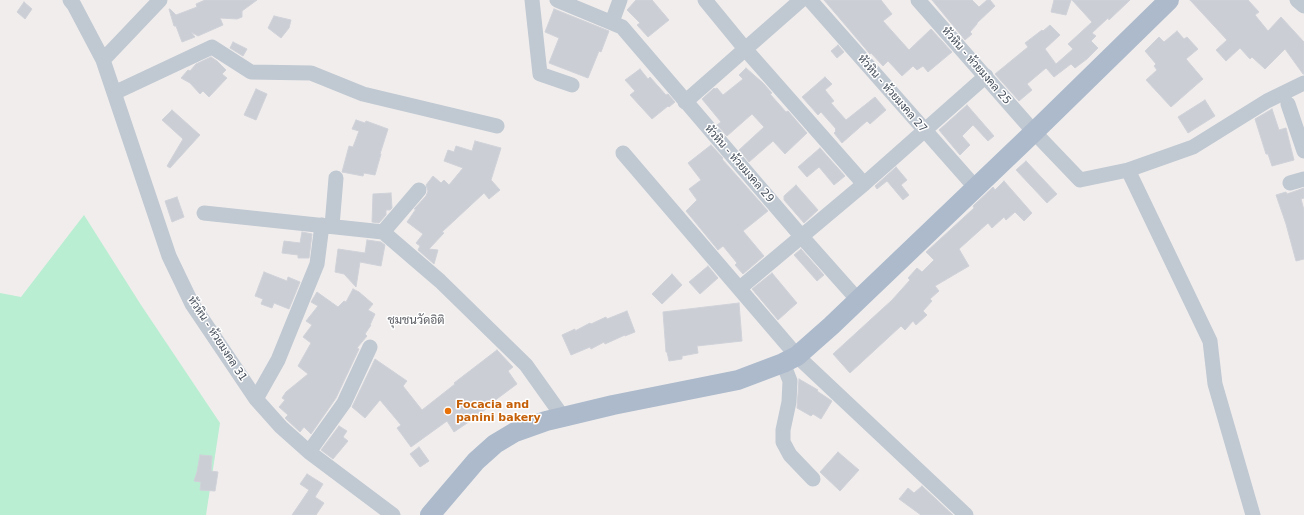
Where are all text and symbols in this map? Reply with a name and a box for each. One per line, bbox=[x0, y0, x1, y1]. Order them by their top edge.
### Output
street label: หัวหิน - ห้วยมงคล 25 bbox=[939, 24, 1013, 108]
street label: หัวหิน - ห้วยมงคล 27 bbox=[855, 52, 929, 136]
street label: หัวหิน - ห้วยมงคล 29 bbox=[702, 122, 776, 206]
street label: หัวหิน - ห้วยมงคล 31 bbox=[185, 294, 249, 384]
district label: ชุมชนวัดอิติ bbox=[387, 314, 445, 328]
place label: Focacia and panini bakery bbox=[456, 398, 541, 424]
marker: Focacia and panini bakery bbox=[443, 406, 453, 416]

